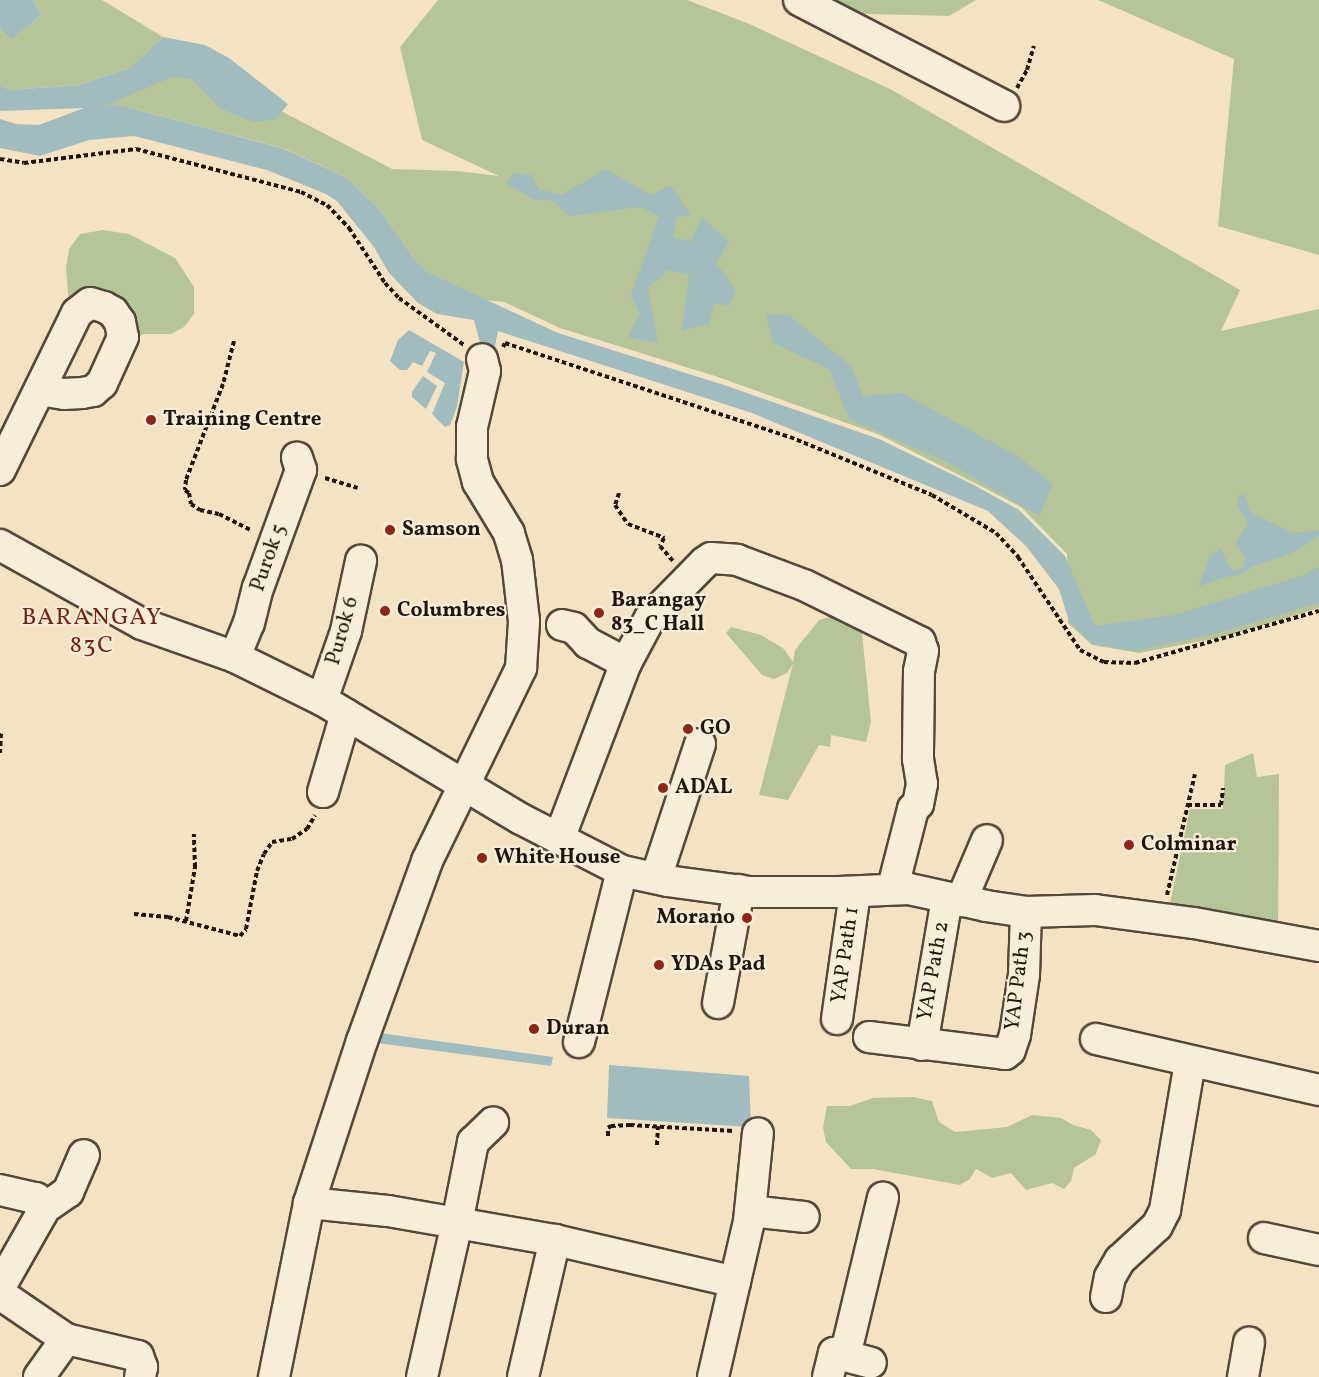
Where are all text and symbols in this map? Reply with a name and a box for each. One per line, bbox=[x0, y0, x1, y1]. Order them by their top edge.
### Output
place label: Training Centre bbox=[163, 407, 322, 433]
marker: Training Centre bbox=[144, 413, 158, 427]
place label: Samson bbox=[402, 517, 481, 543]
street label: Purok 5 bbox=[246, 521, 292, 595]
marker: Samson bbox=[383, 523, 397, 537]
place label: Barangay 83_C Hall bbox=[611, 588, 706, 638]
street label: Purok 6 bbox=[321, 594, 365, 668]
place label: Columbres bbox=[397, 598, 506, 624]
marker: Columbres bbox=[378, 604, 392, 618]
district label: BARANGAY 83C bbox=[21, 605, 163, 661]
marker: Barangay 83_C Hall bbox=[592, 606, 606, 620]
place label: GO bbox=[700, 716, 731, 742]
marker: GO bbox=[681, 722, 695, 736]
place label: ADAL bbox=[675, 775, 732, 801]
marker: ADAL bbox=[656, 781, 670, 795]
place label: Colminar bbox=[1141, 832, 1237, 858]
marker: Colminar bbox=[1122, 838, 1136, 852]
place label: White House bbox=[494, 845, 620, 871]
marker: White House bbox=[475, 851, 489, 865]
place label: Morano bbox=[656, 905, 735, 931]
street label: YAP Path 1 bbox=[827, 905, 865, 1005]
marker: Morano bbox=[740, 911, 754, 925]
street label: YAP Path 2 bbox=[913, 919, 955, 1023]
street label: YAP Path 3 bbox=[1000, 930, 1038, 1032]
place label: YDAs Pad bbox=[671, 952, 766, 978]
marker: YDAs Pad bbox=[652, 958, 666, 972]
place label: Duran bbox=[546, 1016, 610, 1042]
marker: Duran bbox=[527, 1022, 541, 1036]

